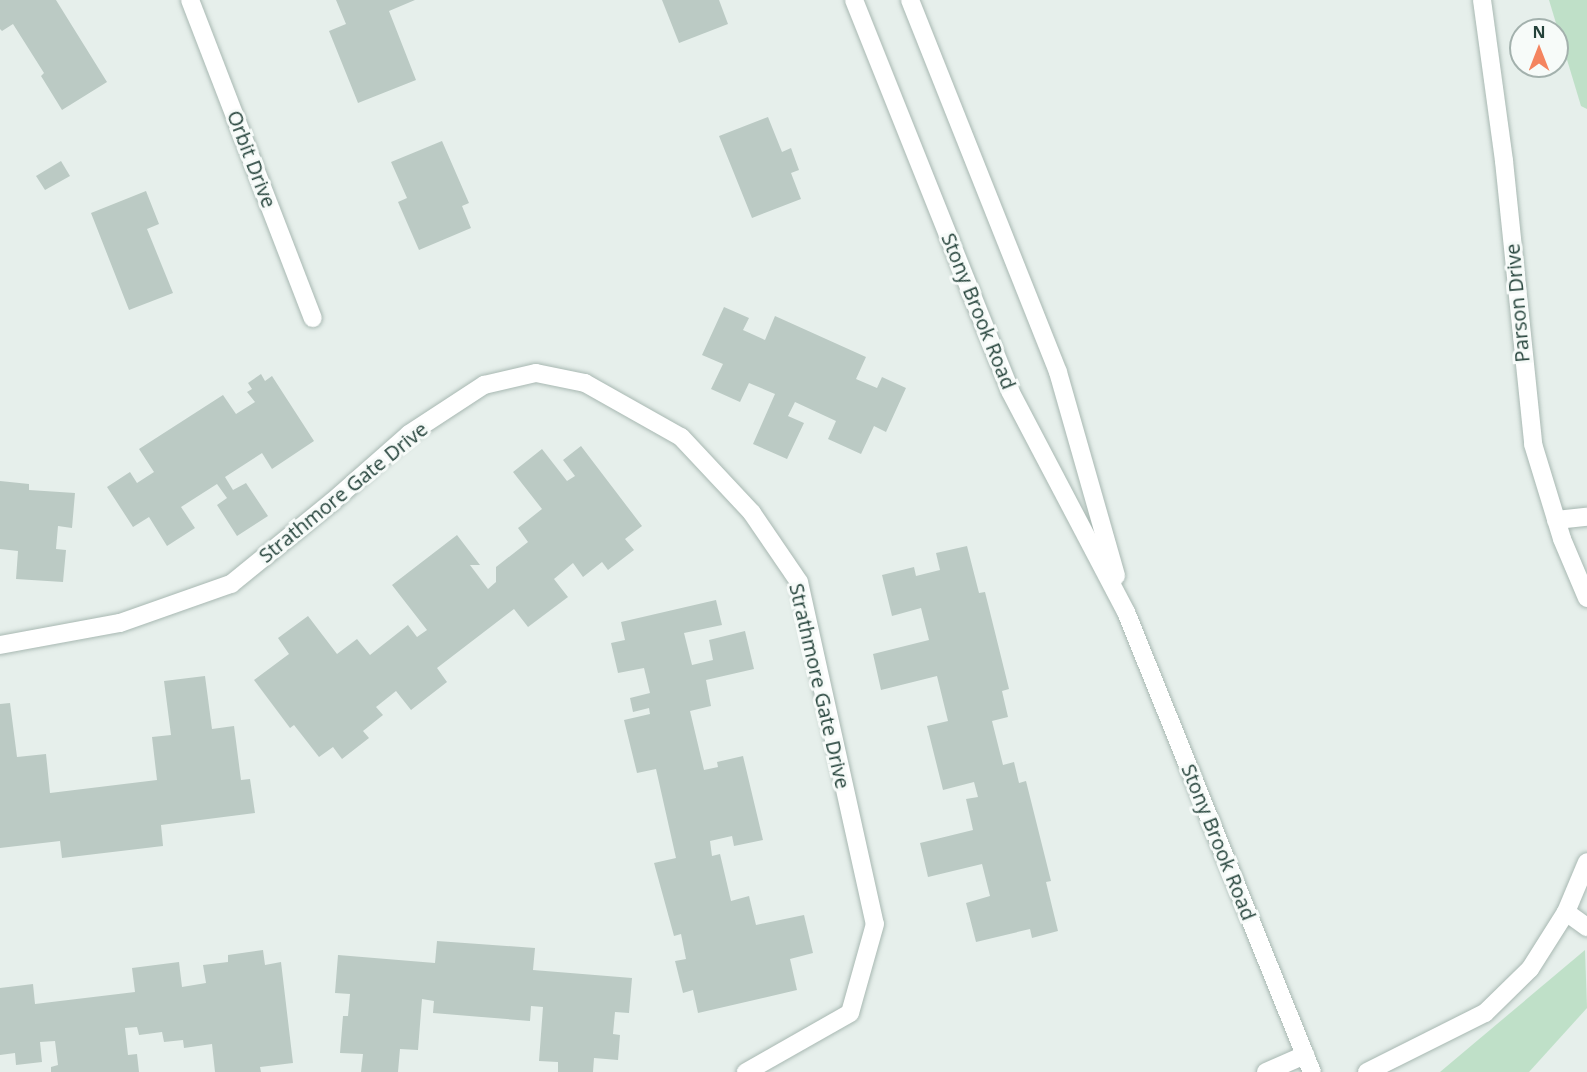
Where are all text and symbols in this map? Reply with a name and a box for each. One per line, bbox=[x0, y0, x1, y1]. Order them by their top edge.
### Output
north arrow bbox=[1509, 18, 1569, 78]
text: N bbox=[1532, 21, 1546, 43]
street label: Orbit Drive bbox=[222, 107, 282, 211]
street label: Stony Brook Road bbox=[937, 229, 1021, 393]
street label: Parson Drive bbox=[1500, 243, 1534, 363]
street label: Strathmore Gate Drive bbox=[254, 417, 432, 567]
street label: Strathmore Gate Drive bbox=[785, 581, 855, 791]
street label: Stony Brook Road bbox=[1177, 760, 1261, 924]

